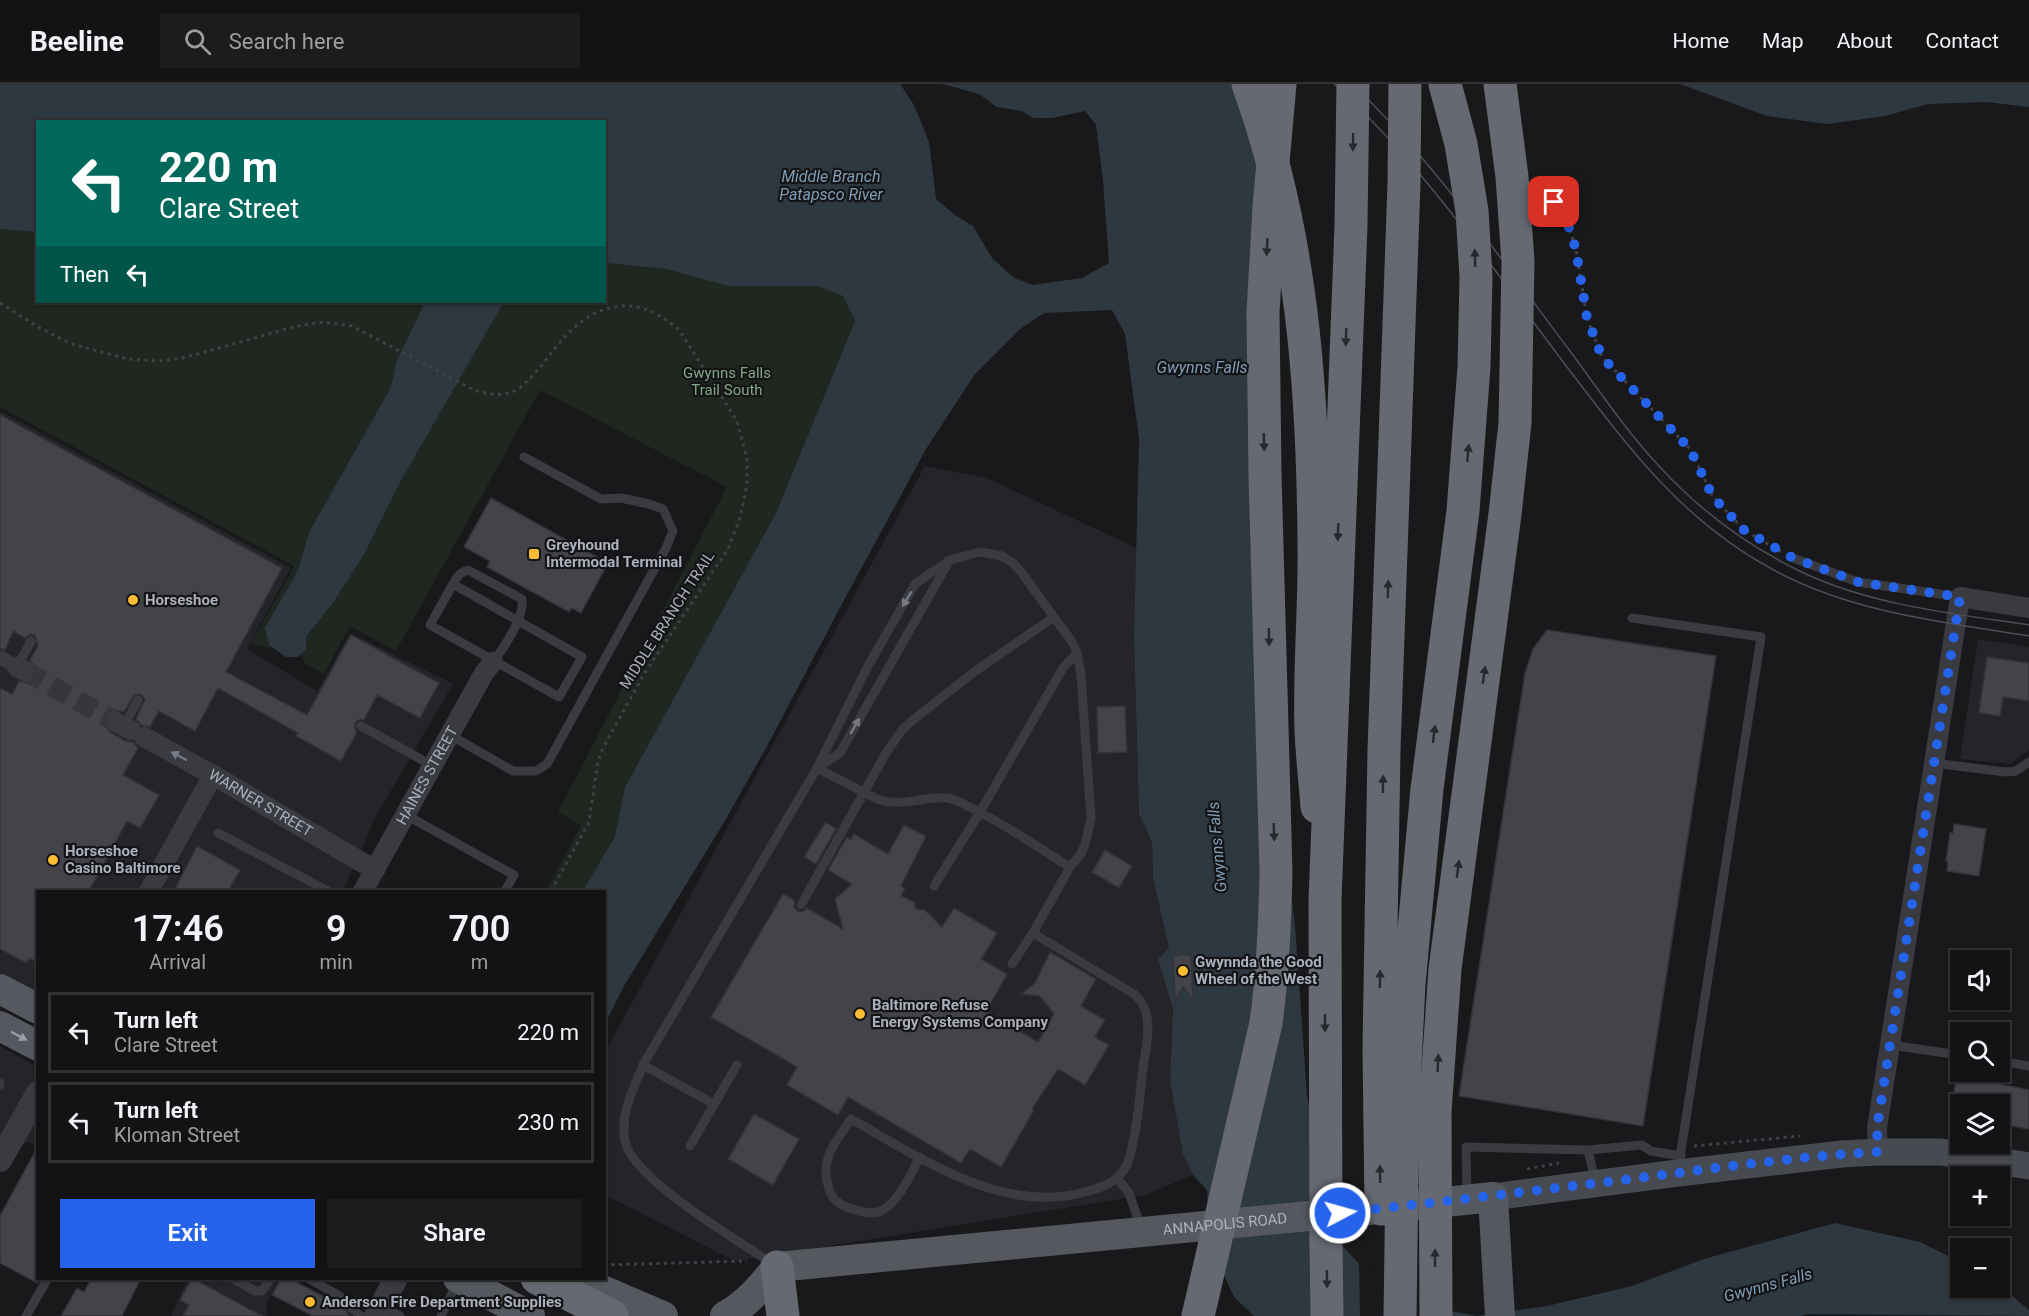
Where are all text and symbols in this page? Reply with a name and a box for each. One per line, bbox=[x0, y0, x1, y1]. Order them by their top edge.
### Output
search box bbox=[160, 14, 580, 68]
text: Beeline bbox=[30, 25, 124, 58]
icon: search bbox=[181, 25, 214, 58]
text: Search here bbox=[229, 29, 345, 54]
text: Home bbox=[1673, 29, 1729, 53]
text: Map bbox=[1762, 29, 1804, 53]
text: About bbox=[1837, 29, 1893, 53]
text: Contact bbox=[1926, 29, 1999, 53]
one-way arrow bbox=[1348, 133, 1358, 152]
text: 220 m bbox=[159, 143, 278, 192]
icon: left bbox=[60, 144, 138, 222]
water label: Middle Branch Patapsco River bbox=[779, 167, 884, 204]
pin bbox=[1528, 176, 1579, 227]
icon: arrive bbox=[1537, 185, 1570, 218]
text: Clare Street bbox=[159, 193, 299, 225]
one-way arrow bbox=[1262, 237, 1271, 256]
one-way arrow bbox=[1470, 249, 1480, 268]
icon: left bbox=[121, 258, 154, 291]
text: Then bbox=[60, 262, 109, 287]
one-way arrow bbox=[1342, 328, 1351, 347]
water label: Gwynns Falls bbox=[1157, 358, 1247, 377]
park label: Gwynns Falls Trail South bbox=[683, 364, 771, 399]
one-way arrow bbox=[1259, 432, 1269, 451]
one-way arrow bbox=[1463, 444, 1473, 463]
one-way arrow bbox=[1333, 523, 1343, 542]
place label: Greyhound Intermodal Terminal bbox=[546, 536, 682, 571]
marker: Greyhound Intermodal Terminal bbox=[527, 547, 541, 561]
street label: MIDDLE BRANCH TRAIL bbox=[616, 548, 718, 692]
one-way arrow bbox=[1384, 579, 1393, 598]
place label: Horseshoe bbox=[145, 591, 218, 609]
one-way arrow bbox=[901, 591, 912, 607]
marker: Horseshoe bbox=[126, 593, 140, 607]
one-way arrow bbox=[1264, 627, 1273, 646]
one-way arrow bbox=[1479, 666, 1488, 685]
one-way arrow bbox=[850, 718, 861, 734]
street label: HAINES STREET bbox=[393, 723, 462, 828]
one-way arrow bbox=[1430, 724, 1439, 743]
one-way arrow bbox=[170, 751, 187, 761]
street label: WARNER STREET bbox=[205, 765, 316, 840]
one-way arrow bbox=[1378, 774, 1388, 793]
water label: Gwynns Falls bbox=[1204, 801, 1230, 893]
one-way arrow bbox=[1270, 822, 1279, 841]
place label: Horseshoe Casino Baltimore bbox=[65, 842, 181, 877]
marker: Horseshoe Casino Baltimore bbox=[46, 853, 60, 867]
one-way arrow bbox=[1454, 859, 1463, 878]
text: 17:46 bbox=[132, 908, 224, 950]
text: 9 bbox=[326, 908, 346, 950]
text: 700 bbox=[449, 908, 510, 950]
text: Arrival bbox=[149, 950, 206, 974]
text: min bbox=[319, 950, 353, 974]
text: m bbox=[471, 950, 488, 974]
map controls bbox=[1950, 950, 2010, 1298]
button: sound bbox=[1950, 950, 2010, 1010]
place label: Gwynnda the Good Wheel of the West bbox=[1195, 953, 1322, 988]
marker: Gwynnda the Good Wheel of the West bbox=[1176, 964, 1190, 978]
one-way arrow bbox=[1375, 969, 1385, 988]
place label: Baltimore Refuse Energy Systems Company bbox=[872, 996, 1048, 1031]
marker: Baltimore Refuse Energy Systems Company bbox=[853, 1007, 867, 1021]
text: Turn left bbox=[114, 1008, 198, 1033]
one-way arrow bbox=[1320, 1013, 1330, 1032]
icon: left bbox=[63, 1016, 96, 1049]
text: 220 m bbox=[517, 1020, 579, 1045]
button: search bbox=[1950, 1022, 2010, 1082]
one-way arrow bbox=[11, 1031, 28, 1041]
text: Clare Street bbox=[114, 1033, 218, 1057]
one-way arrow bbox=[1433, 1053, 1442, 1072]
button: layers bbox=[1950, 1094, 2010, 1154]
text: Turn left bbox=[114, 1098, 198, 1123]
icon: left bbox=[63, 1106, 96, 1139]
text: 230 m bbox=[517, 1110, 579, 1135]
text: Kloman Street bbox=[114, 1123, 240, 1147]
one-way arrow bbox=[1375, 1164, 1385, 1183]
button: + bbox=[1950, 1166, 2010, 1226]
position arrow bbox=[1308, 1181, 1372, 1245]
button: Exit bbox=[60, 1199, 315, 1268]
button: Share bbox=[327, 1199, 582, 1268]
street label: ANNAPOLIS ROAD bbox=[1162, 1209, 1288, 1239]
button: − bbox=[1950, 1238, 2010, 1298]
one-way arrow bbox=[1430, 1248, 1440, 1267]
water label: Gwynns Falls bbox=[1722, 1264, 1814, 1306]
one-way arrow bbox=[1322, 1269, 1331, 1288]
place label: Anderson Fire Department Supplies bbox=[322, 1293, 562, 1311]
marker: Anderson Fire Department Supplies bbox=[303, 1295, 317, 1309]

